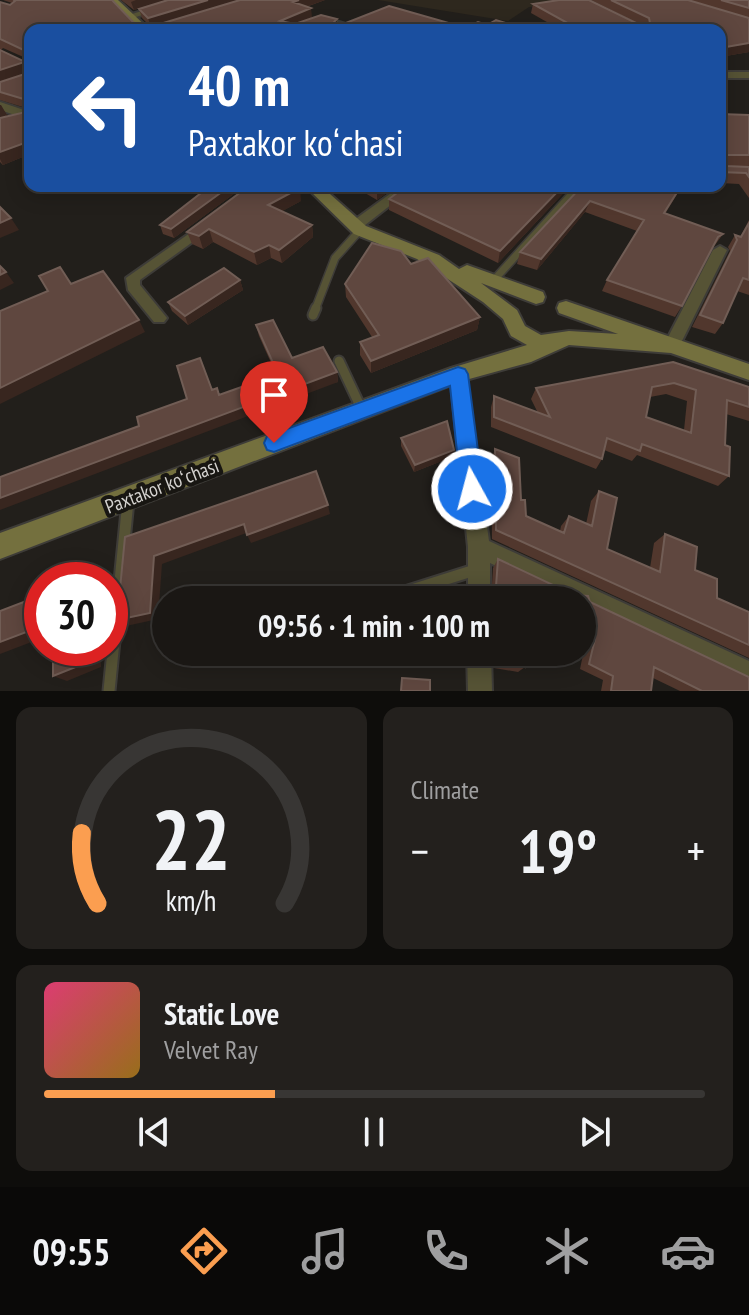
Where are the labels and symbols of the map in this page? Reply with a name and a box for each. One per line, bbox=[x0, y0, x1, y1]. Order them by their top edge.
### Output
pin bbox=[240, 361, 308, 443]
position arrow bbox=[430, 447, 514, 531]
street label: Paxtakor koʻchasi bbox=[101, 452, 223, 520]
speed limit sign: 30 bbox=[24, 562, 128, 666]

